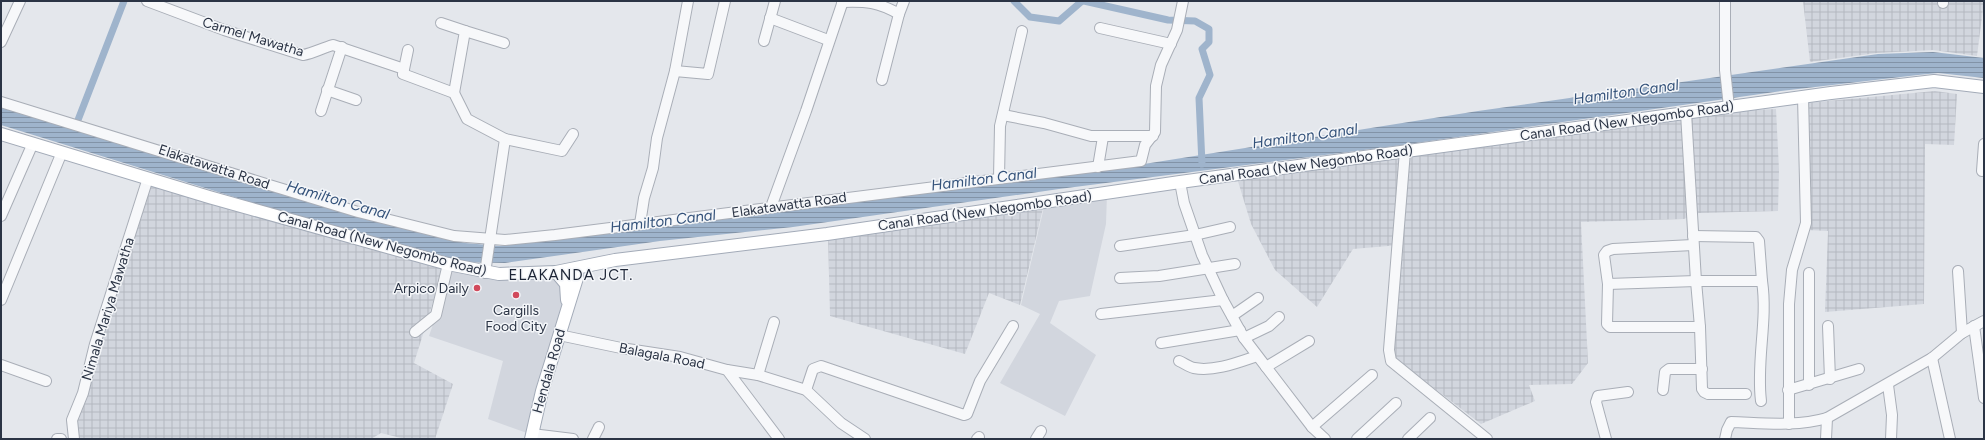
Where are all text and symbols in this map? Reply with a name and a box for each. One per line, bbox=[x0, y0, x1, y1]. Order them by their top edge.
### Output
street label: Carmel Mawatha bbox=[200, 14, 306, 60]
water label: Hamilton Canal bbox=[1572, 76, 1681, 108]
street label: Canal Road (New Negombo Road) bbox=[1519, 98, 1735, 144]
water label: Hamilton Canal bbox=[1251, 120, 1360, 152]
street label: Elakatawatta Road bbox=[156, 141, 272, 193]
street label: Canal Road (New Negombo Road) bbox=[1198, 142, 1414, 188]
water label: Hamilton Canal bbox=[930, 164, 1039, 194]
water label: Hamilton Canal bbox=[284, 177, 392, 223]
street label: Canal Road (New Negombo Road) bbox=[877, 188, 1093, 234]
street label: Elakatawatta Road bbox=[730, 189, 848, 221]
water label: Hamilton Canal bbox=[609, 206, 718, 236]
street label: Canal Road (New Negombo Road) bbox=[276, 208, 488, 280]
street label: Nimala Mariya Mawatha bbox=[78, 235, 138, 383]
district label: ELAKANDA JCT. bbox=[509, 266, 633, 284]
place label: Arpico Daily bbox=[394, 280, 470, 297]
marker: Arpico Daily bbox=[472, 283, 482, 293]
marker: Cargills Food City bbox=[511, 290, 521, 300]
place label: Cargills Food City bbox=[485, 302, 547, 335]
street label: Hendala Road bbox=[529, 327, 569, 415]
street label: Balagala Road bbox=[618, 339, 706, 373]

